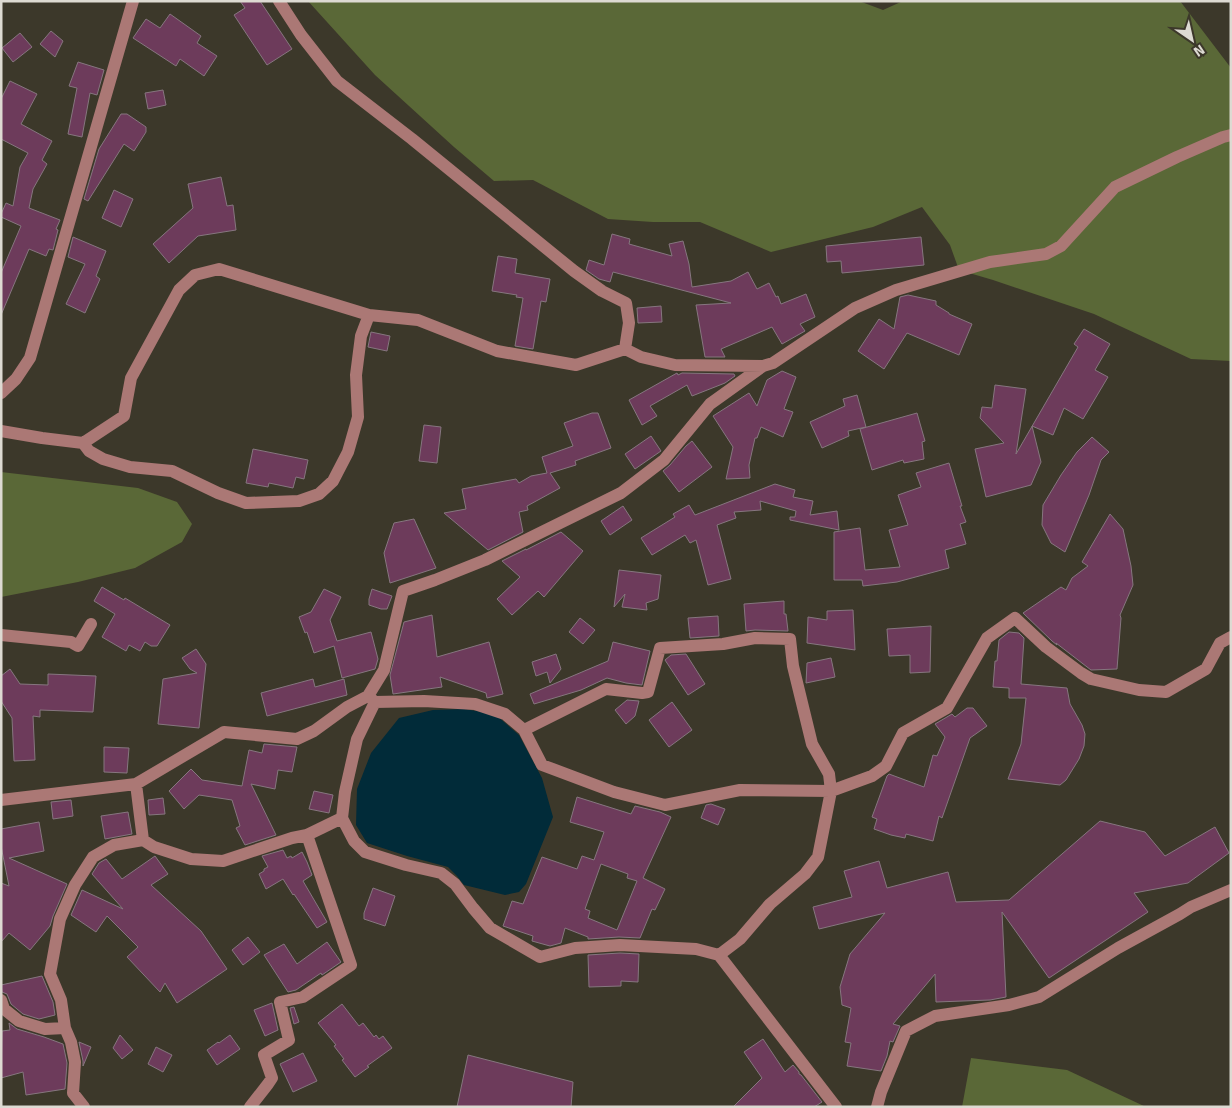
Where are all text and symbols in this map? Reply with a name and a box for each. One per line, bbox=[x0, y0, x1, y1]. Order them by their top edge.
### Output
north arrow bbox=[1167, 15, 1217, 65]
text: N bbox=[1190, 41, 1208, 60]

